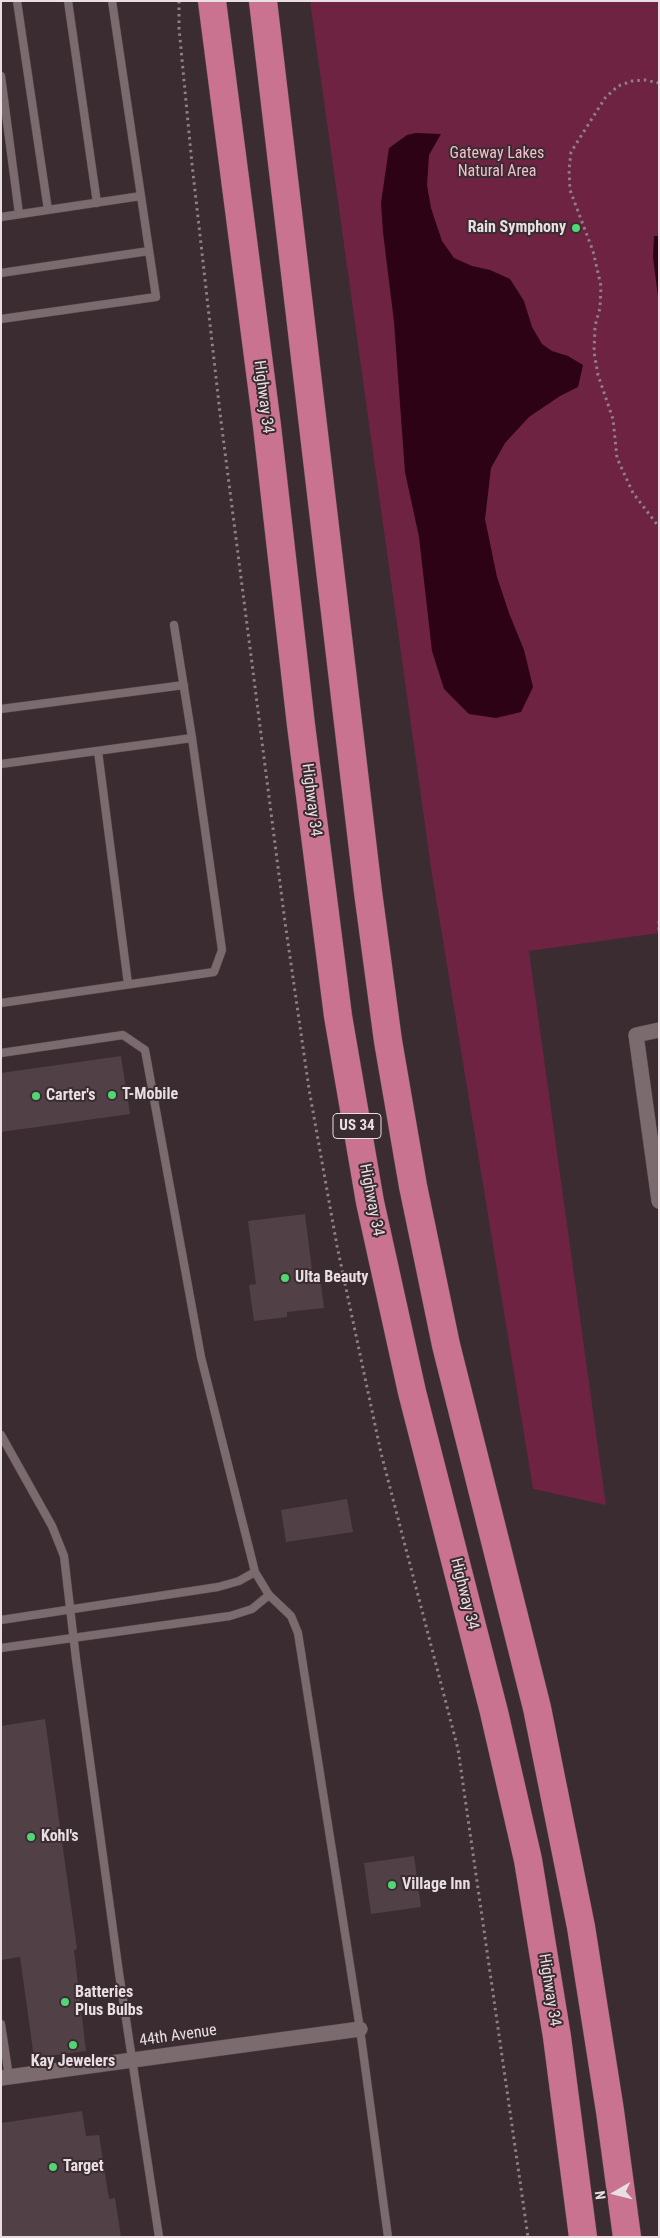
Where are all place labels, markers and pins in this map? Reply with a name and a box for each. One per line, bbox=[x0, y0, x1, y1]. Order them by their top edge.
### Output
place label: Rain Symphony bbox=[468, 218, 566, 238]
marker: Rain Symphony bbox=[570, 222, 582, 234]
place label: T-Mobile bbox=[122, 1085, 178, 1105]
place label: Carter's bbox=[46, 1086, 95, 1106]
marker: T-Mobile bbox=[106, 1089, 118, 1101]
marker: Carter's bbox=[30, 1090, 42, 1102]
place label: Ulta Beauty bbox=[295, 1268, 368, 1288]
marker: Ulta Beauty bbox=[279, 1272, 291, 1284]
place label: Kohl's bbox=[41, 1827, 79, 1847]
marker: Kohl's bbox=[25, 1831, 37, 1843]
place label: Village Inn bbox=[402, 1875, 470, 1895]
marker: Village Inn bbox=[386, 1879, 398, 1891]
place label: Batteries Plus Bulbs bbox=[75, 1983, 143, 2021]
marker: Batteries Plus Bulbs bbox=[59, 1996, 71, 2008]
marker: Kay Jewelers bbox=[67, 2039, 79, 2051]
place label: Kay Jewelers bbox=[31, 2052, 115, 2072]
place label: Target bbox=[63, 2157, 104, 2177]
marker: Target bbox=[47, 2161, 59, 2173]

